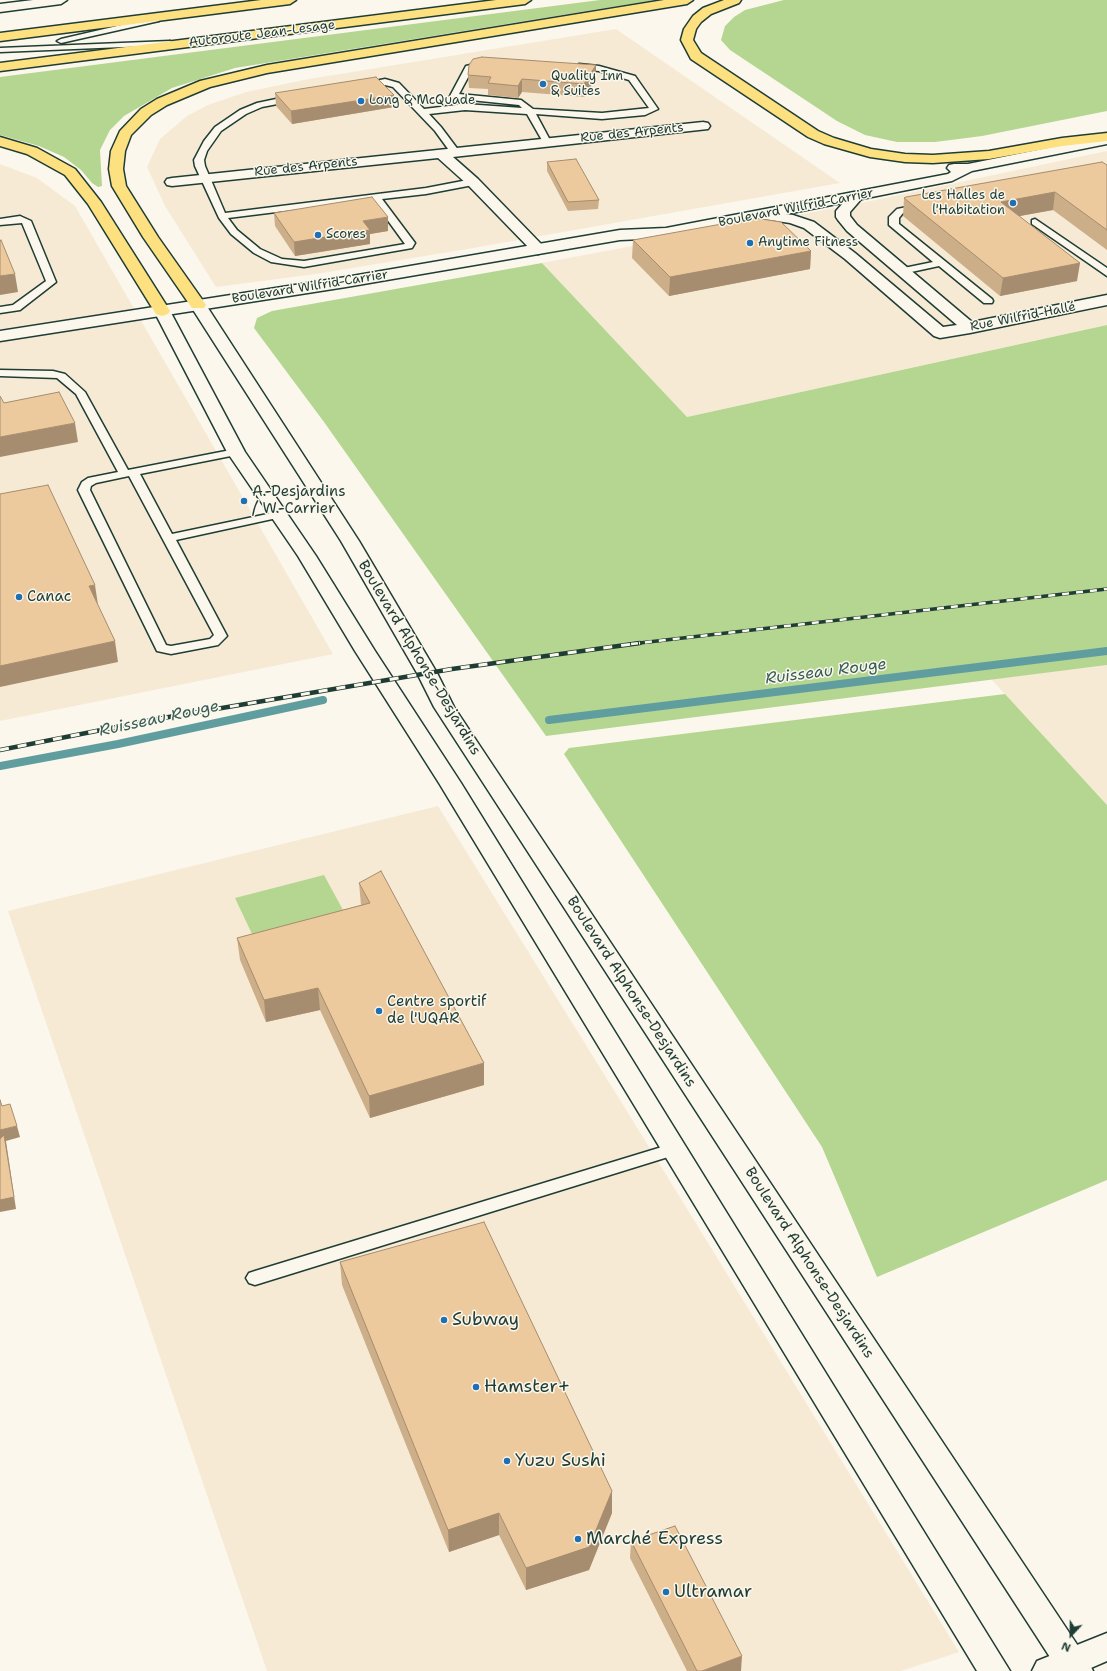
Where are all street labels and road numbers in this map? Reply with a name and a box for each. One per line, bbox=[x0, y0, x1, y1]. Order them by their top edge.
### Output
street label: Autoroute Jean-Lesage bbox=[188, 17, 336, 51]
street label: Rue des Arpents bbox=[580, 120, 684, 146]
street label: Rue des Arpents bbox=[254, 154, 358, 180]
street label: Boulevard Wilfrid-Carrier bbox=[717, 185, 875, 231]
street label: Boulevard Wilfrid-Carrier bbox=[231, 267, 389, 307]
street label: Rue Wilfrid-Hallé bbox=[969, 299, 1077, 335]
street label: Boulevard Alphonse-Desjardins bbox=[354, 557, 484, 759]
street label: Boulevard Alphonse-Desjardins bbox=[562, 893, 700, 1091]
street label: Boulevard Alphonse-Desjardins bbox=[740, 1164, 878, 1362]

